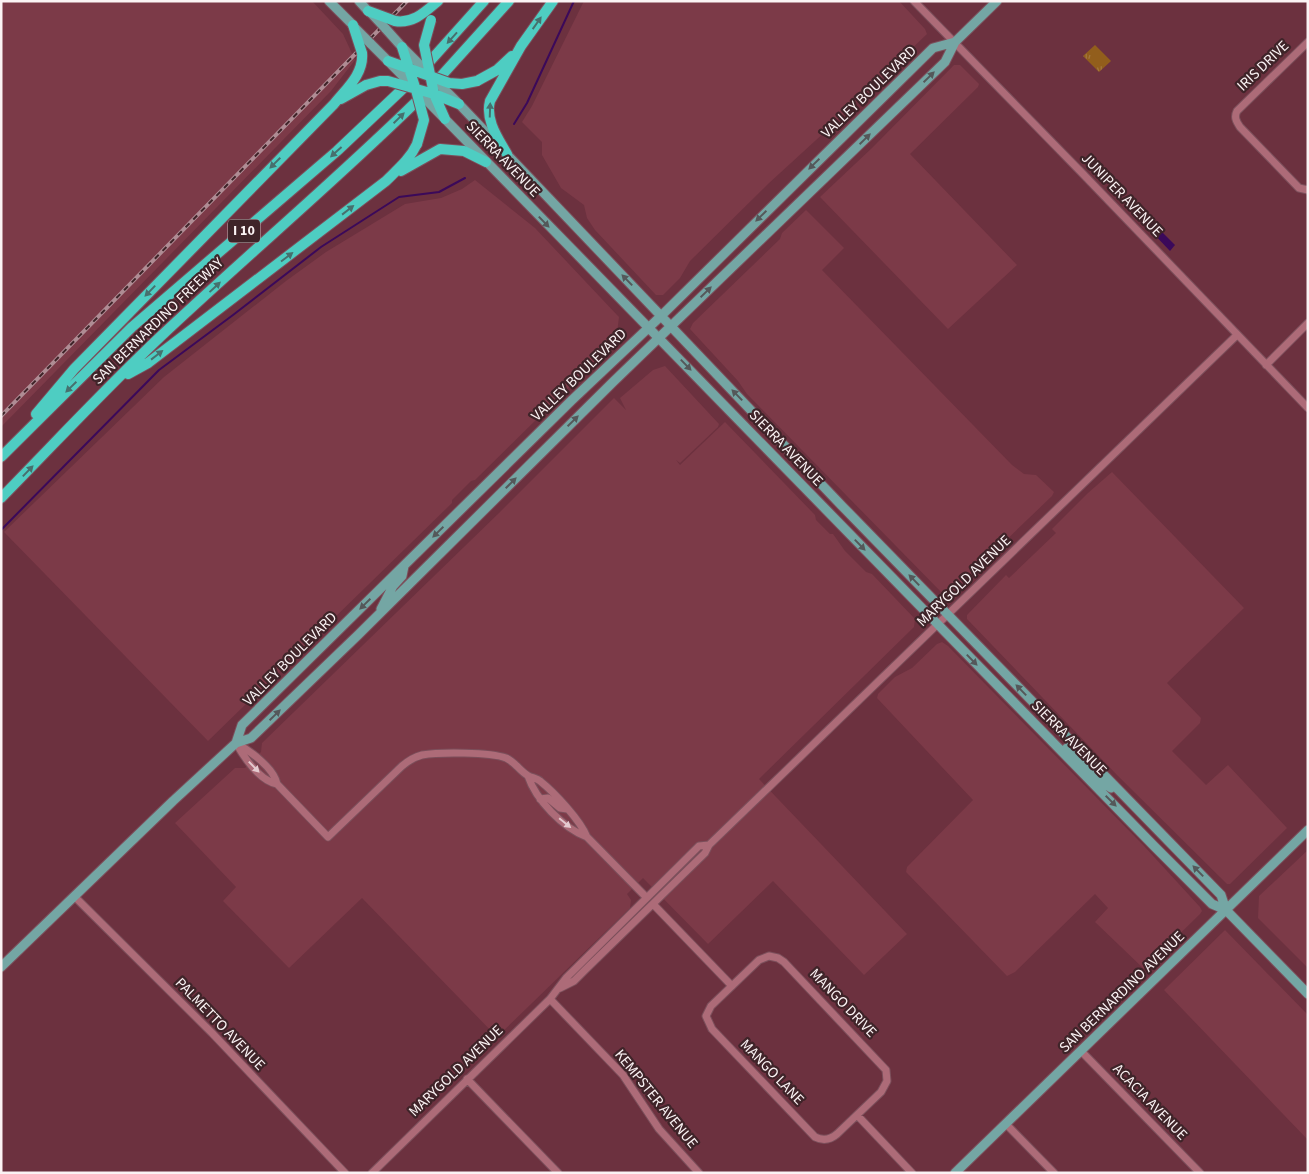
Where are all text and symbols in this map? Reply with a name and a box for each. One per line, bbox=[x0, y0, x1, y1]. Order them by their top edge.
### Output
one-way arrow bbox=[532, 17, 542, 30]
one-way arrow bbox=[446, 31, 458, 43]
street label: IRIS DRIVE bbox=[1232, 36, 1294, 96]
street label: VALLEY BOULEVARD bbox=[817, 41, 921, 143]
one-way arrow bbox=[923, 71, 935, 83]
one-way arrow bbox=[486, 101, 494, 117]
one-way arrow bbox=[393, 112, 405, 124]
street label: SIERRA AVENUE bbox=[461, 116, 545, 202]
one-way arrow bbox=[859, 134, 871, 146]
one-way arrow bbox=[330, 146, 343, 157]
street label: JUNIPER AVENUE bbox=[1076, 148, 1168, 242]
one-way arrow bbox=[269, 157, 281, 169]
one-way arrow bbox=[809, 158, 821, 170]
one-way arrow bbox=[341, 204, 354, 215]
one-way arrow bbox=[755, 210, 767, 222]
one-way arrow bbox=[538, 216, 550, 228]
road number: I 10 bbox=[228, 220, 260, 242]
one-way arrow bbox=[280, 251, 293, 262]
street label: SAN BERNARDINO FREEWAY bbox=[88, 252, 229, 389]
one-way arrow bbox=[622, 275, 634, 287]
one-way arrow bbox=[208, 281, 220, 293]
one-way arrow bbox=[144, 284, 156, 296]
one-way arrow bbox=[700, 286, 712, 298]
street label: VALLEY BOULEVARD bbox=[527, 324, 631, 426]
one-way arrow bbox=[150, 350, 163, 361]
one-way arrow bbox=[680, 358, 692, 370]
one-way arrow bbox=[65, 381, 77, 393]
one-way arrow bbox=[731, 390, 743, 402]
street label: SIERRA AVENUE bbox=[744, 405, 828, 491]
one-way arrow bbox=[567, 415, 579, 427]
one-way arrow bbox=[22, 465, 34, 477]
one-way arrow bbox=[505, 477, 517, 489]
one-way arrow bbox=[432, 526, 444, 538]
street label: MARYGOLD AVENUE bbox=[912, 530, 1016, 632]
one-way arrow bbox=[854, 538, 866, 550]
one-way arrow bbox=[909, 574, 921, 586]
one-way arrow bbox=[359, 598, 371, 610]
street label: VALLEY BOULEVARD bbox=[238, 607, 342, 711]
one-way arrow bbox=[966, 653, 978, 665]
one-way arrow bbox=[1015, 684, 1027, 696]
street label: SIERRA AVENUE bbox=[1027, 696, 1111, 780]
one-way arrow bbox=[269, 709, 281, 721]
one-way arrow bbox=[247, 761, 259, 773]
one-way arrow bbox=[1104, 794, 1116, 806]
one-way arrow bbox=[558, 818, 571, 829]
one-way arrow bbox=[1192, 865, 1204, 877]
street label: SAN BERNARDINO AVENUE bbox=[1055, 926, 1189, 1058]
street label: MANGO DRIVE bbox=[805, 964, 881, 1042]
street label: PALMETTO AVENUE bbox=[170, 973, 270, 1075]
street label: MARYGOLD AVENUE bbox=[404, 1020, 508, 1122]
street label: MANGO LANE bbox=[735, 1034, 809, 1110]
street label: KEMPSTER AVENUE bbox=[609, 1045, 703, 1153]
street label: ACACIA AVENUE bbox=[1108, 1059, 1192, 1145]

